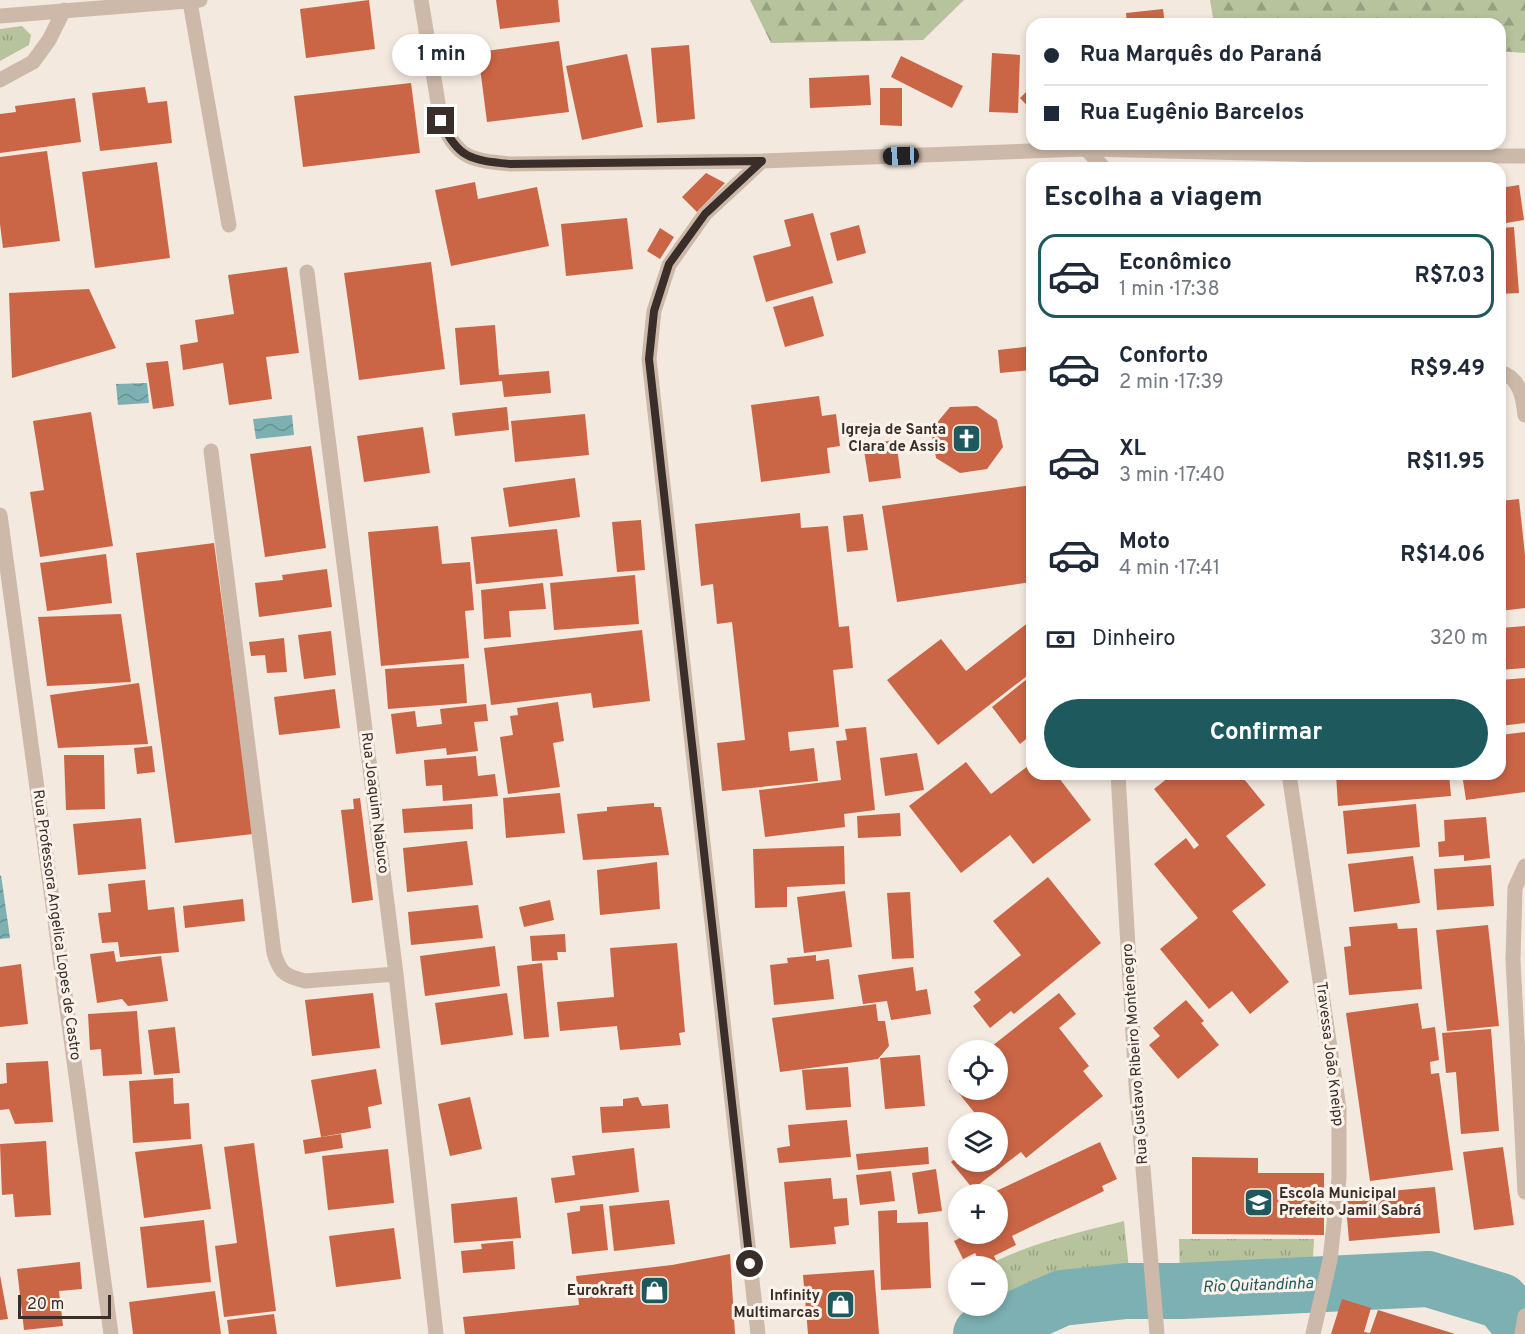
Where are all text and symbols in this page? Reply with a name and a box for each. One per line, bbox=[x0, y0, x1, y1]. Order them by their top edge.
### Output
callout: 1 min bbox=[392, 34, 490, 76]
text: 1 min bbox=[417, 42, 466, 68]
text: Rua Marquês do Paraná bbox=[1080, 42, 1322, 69]
text: Rua Eugênio Barcelos bbox=[1080, 100, 1304, 127]
route end bbox=[427, 107, 454, 134]
car bbox=[883, 146, 919, 166]
text: Escolha a viagem bbox=[1044, 181, 1263, 215]
icon: car bbox=[1047, 249, 1101, 303]
text: Econômico bbox=[1119, 250, 1232, 277]
text: R$7.03 bbox=[1415, 263, 1485, 290]
text: 1 min · 17:38 bbox=[1119, 277, 1220, 303]
icon: car bbox=[1047, 342, 1101, 396]
text: Conforto bbox=[1119, 343, 1208, 370]
text: R$9.49 bbox=[1410, 356, 1485, 383]
text: 2 min · 17:39 bbox=[1119, 370, 1224, 396]
place label: Igreja de Santa Clara de Assis bbox=[841, 421, 946, 457]
church icon: Igreja de Santa Clara de Assis bbox=[951, 423, 983, 455]
icon: car bbox=[1047, 435, 1101, 489]
text: XL bbox=[1119, 436, 1146, 463]
text: R$11.95 bbox=[1407, 449, 1485, 476]
text: 3 min · 17:40 bbox=[1119, 463, 1225, 489]
icon: car bbox=[1047, 528, 1101, 582]
text: Moto bbox=[1119, 529, 1170, 556]
text: R$14.06 bbox=[1400, 542, 1485, 569]
text: 4 min · 17:41 bbox=[1119, 556, 1220, 582]
icon: cash bbox=[1044, 623, 1077, 656]
text: Dinheiro bbox=[1092, 626, 1175, 653]
text: 320 m bbox=[1430, 626, 1488, 652]
button: Confirmar bbox=[1044, 699, 1488, 768]
street label: Rua Joaquim Nabuco bbox=[356, 731, 392, 875]
street label: Rua Professora Angelica Lopes de Castro bbox=[28, 788, 84, 1062]
street label: Rua Gustavo Ribeiro Montenegro bbox=[1119, 943, 1153, 1165]
street label: Travessa João Kneipp bbox=[1311, 981, 1347, 1127]
map controls bbox=[948, 1040, 1008, 1316]
button: locate bbox=[948, 1040, 1008, 1100]
button: layers bbox=[948, 1112, 1008, 1172]
button: + bbox=[948, 1184, 1008, 1244]
place label: Escola Municipal Prefeito Jamil Sabrá bbox=[1279, 1185, 1421, 1221]
school or university icon: Escola Municipal Prefeito Jamil Sabrá bbox=[1242, 1187, 1274, 1219]
route start bbox=[736, 1250, 763, 1277]
button: − bbox=[948, 1256, 1008, 1316]
water label: Rio Quitandinha bbox=[1202, 1274, 1314, 1298]
shop icon: Eurokraft bbox=[639, 1275, 671, 1307]
place label: Eurokraft bbox=[567, 1282, 634, 1301]
place label: Infinity Multimarcas bbox=[734, 1287, 820, 1323]
shop icon: Infinity Multimarcas bbox=[825, 1289, 857, 1321]
scale bar bbox=[18, 1292, 111, 1320]
text: 20 m bbox=[27, 1295, 64, 1315]

